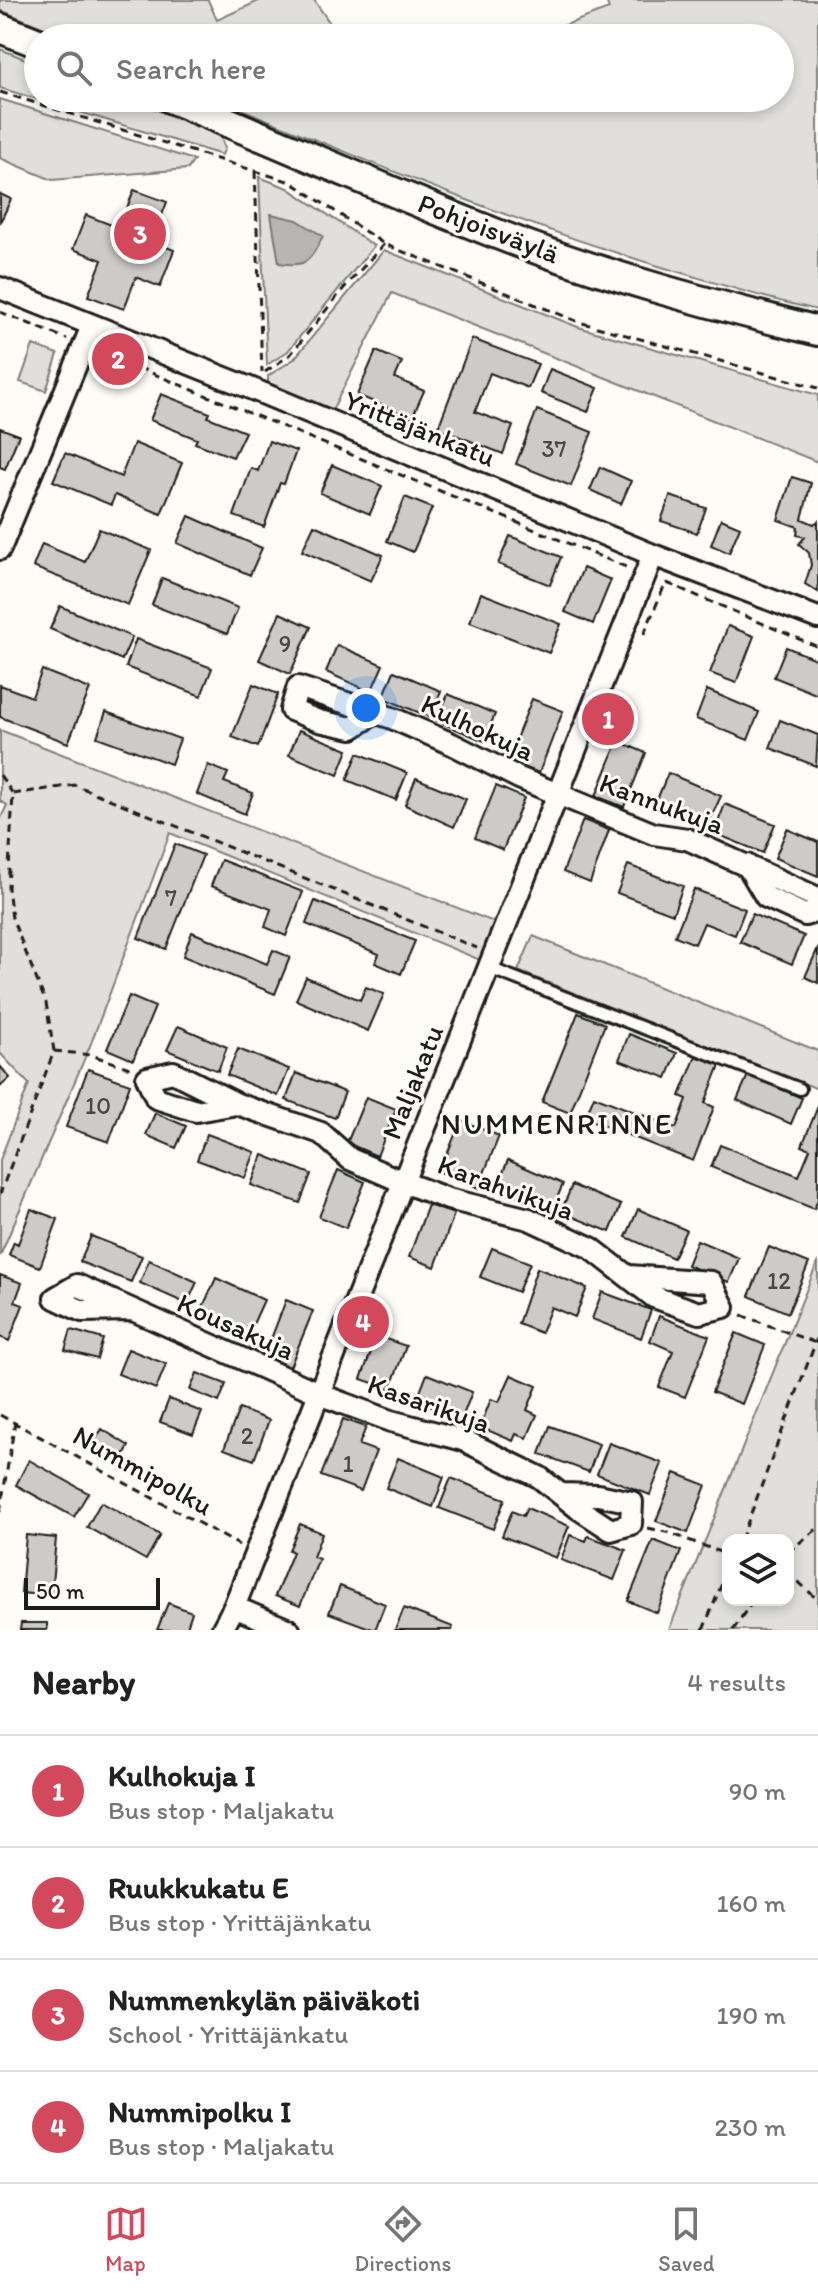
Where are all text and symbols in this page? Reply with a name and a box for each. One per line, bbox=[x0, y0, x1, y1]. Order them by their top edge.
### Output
search box bbox=[24, 24, 794, 112]
icon: search bbox=[52, 46, 96, 90]
text: Search here bbox=[116, 50, 266, 87]
street label: Pohjoisväylä bbox=[414, 186, 565, 271]
pin: 3 bbox=[114, 204, 166, 264]
pin: 2 bbox=[92, 329, 144, 389]
street label: Yrittäjänkatu bbox=[339, 382, 501, 474]
house number: 37 bbox=[542, 434, 567, 463]
house number: 9 bbox=[279, 629, 291, 658]
street label: Kulhokuja bbox=[416, 686, 540, 768]
your location bbox=[346, 688, 386, 728]
pin: 1 bbox=[582, 689, 634, 749]
street label: Kannukuja bbox=[595, 765, 729, 841]
house number: 7 bbox=[165, 883, 177, 912]
street label: Maljakatu bbox=[374, 1020, 450, 1144]
house number: 10 bbox=[85, 1091, 111, 1120]
district label: NUMMENRINNE bbox=[441, 1105, 673, 1142]
street label: Karahvikuja bbox=[433, 1147, 579, 1227]
house number: 12 bbox=[767, 1266, 791, 1295]
street label: Kousakuja bbox=[172, 1285, 300, 1367]
pin: 4 bbox=[337, 1292, 389, 1352]
street label: Kasarikuja bbox=[363, 1366, 495, 1440]
street label: Nummipolku bbox=[67, 1418, 219, 1522]
house number: 2 bbox=[241, 1421, 254, 1450]
house number: 1 bbox=[342, 1449, 354, 1478]
map controls bbox=[722, 1534, 794, 1606]
button: layers bbox=[722, 1534, 794, 1606]
scale bar bbox=[24, 1574, 160, 1610]
text: 50 m bbox=[36, 1578, 85, 1605]
text: Nearby bbox=[32, 1662, 135, 1703]
text: 4 results bbox=[687, 1666, 786, 1698]
text: Kulhokuja I bbox=[108, 1757, 256, 1794]
text: 1 bbox=[52, 1775, 64, 1807]
text: 90 m bbox=[729, 1775, 786, 1807]
text: Bus stop · Maljakatu bbox=[108, 1794, 335, 1826]
text: Ruukkukatu E bbox=[108, 1869, 289, 1906]
text: 2 bbox=[51, 1887, 65, 1919]
text: 160 m bbox=[716, 1887, 786, 1919]
text: Bus stop · Yrittäjänkatu bbox=[108, 1906, 371, 1938]
text: Nummenkylän päiväkoti bbox=[108, 1981, 420, 2018]
text: 3 bbox=[51, 1999, 65, 2031]
text: 190 m bbox=[717, 1999, 786, 2031]
text: School · Yrittäjänkatu bbox=[108, 2018, 348, 2050]
text: Nummipolku I bbox=[108, 2093, 291, 2130]
text: 4 bbox=[50, 2111, 66, 2143]
text: 230 m bbox=[714, 2111, 786, 2143]
text: Bus stop · Maljakatu bbox=[108, 2130, 335, 2162]
tab: Map bbox=[104, 2202, 148, 2277]
tab: Directions bbox=[355, 2202, 451, 2277]
tab: Saved bbox=[658, 2202, 714, 2277]

